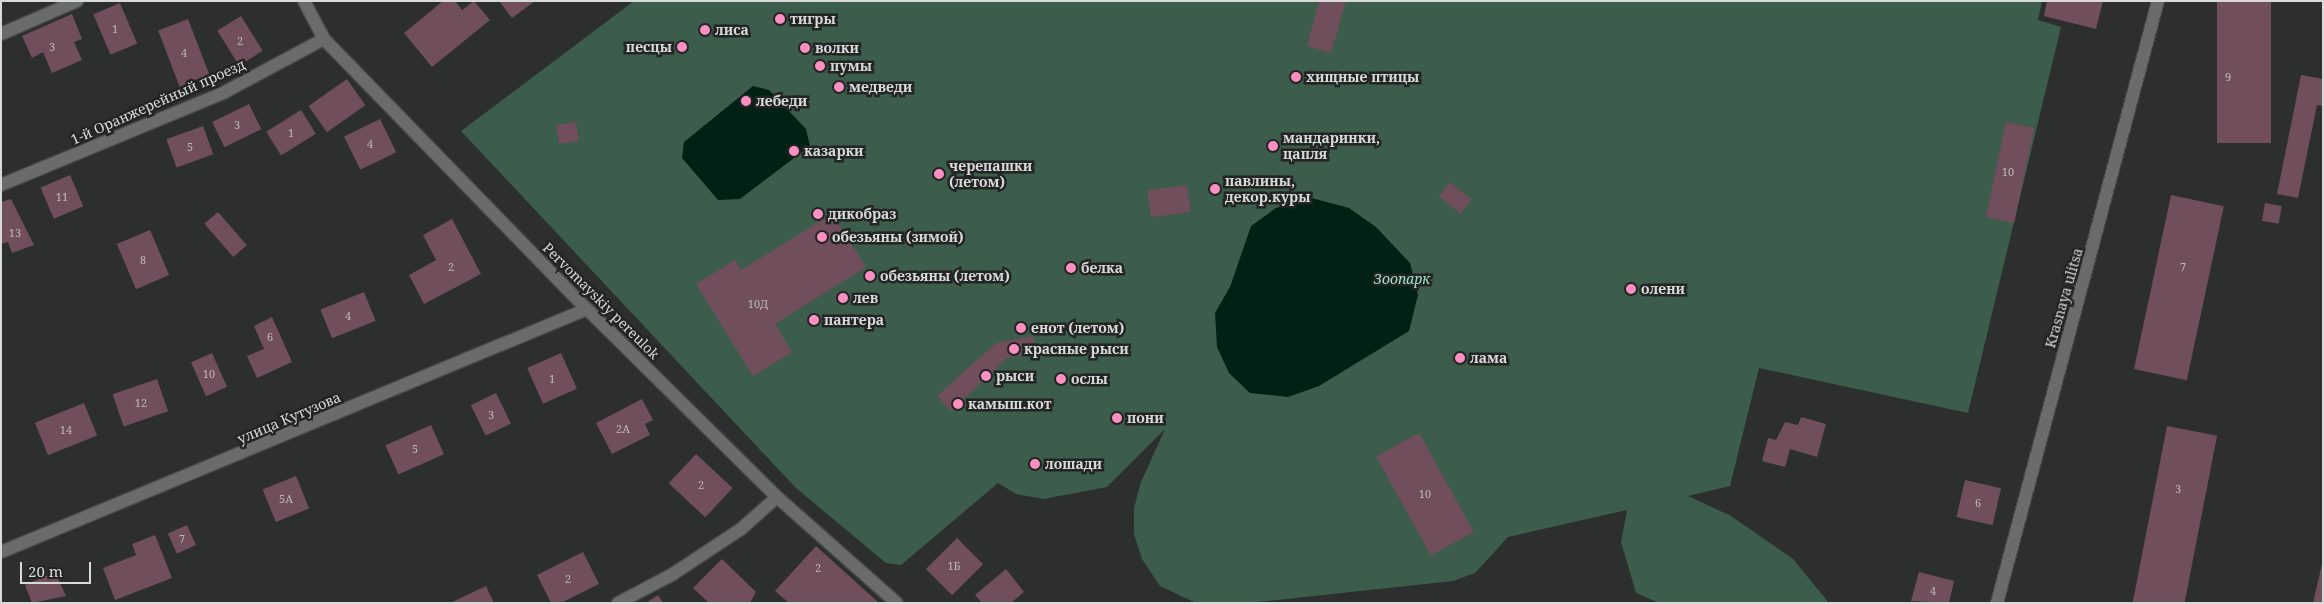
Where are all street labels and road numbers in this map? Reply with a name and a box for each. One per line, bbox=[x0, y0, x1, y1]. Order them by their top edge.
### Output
street label: 1-й Оранжерейный проезд bbox=[68, 56, 248, 148]
street label: Pervomayskiy pereulok bbox=[539, 239, 663, 363]
street label: Krasnaya ulitsa bbox=[2042, 246, 2086, 350]
street label: улица Кутузова bbox=[235, 389, 343, 447]

